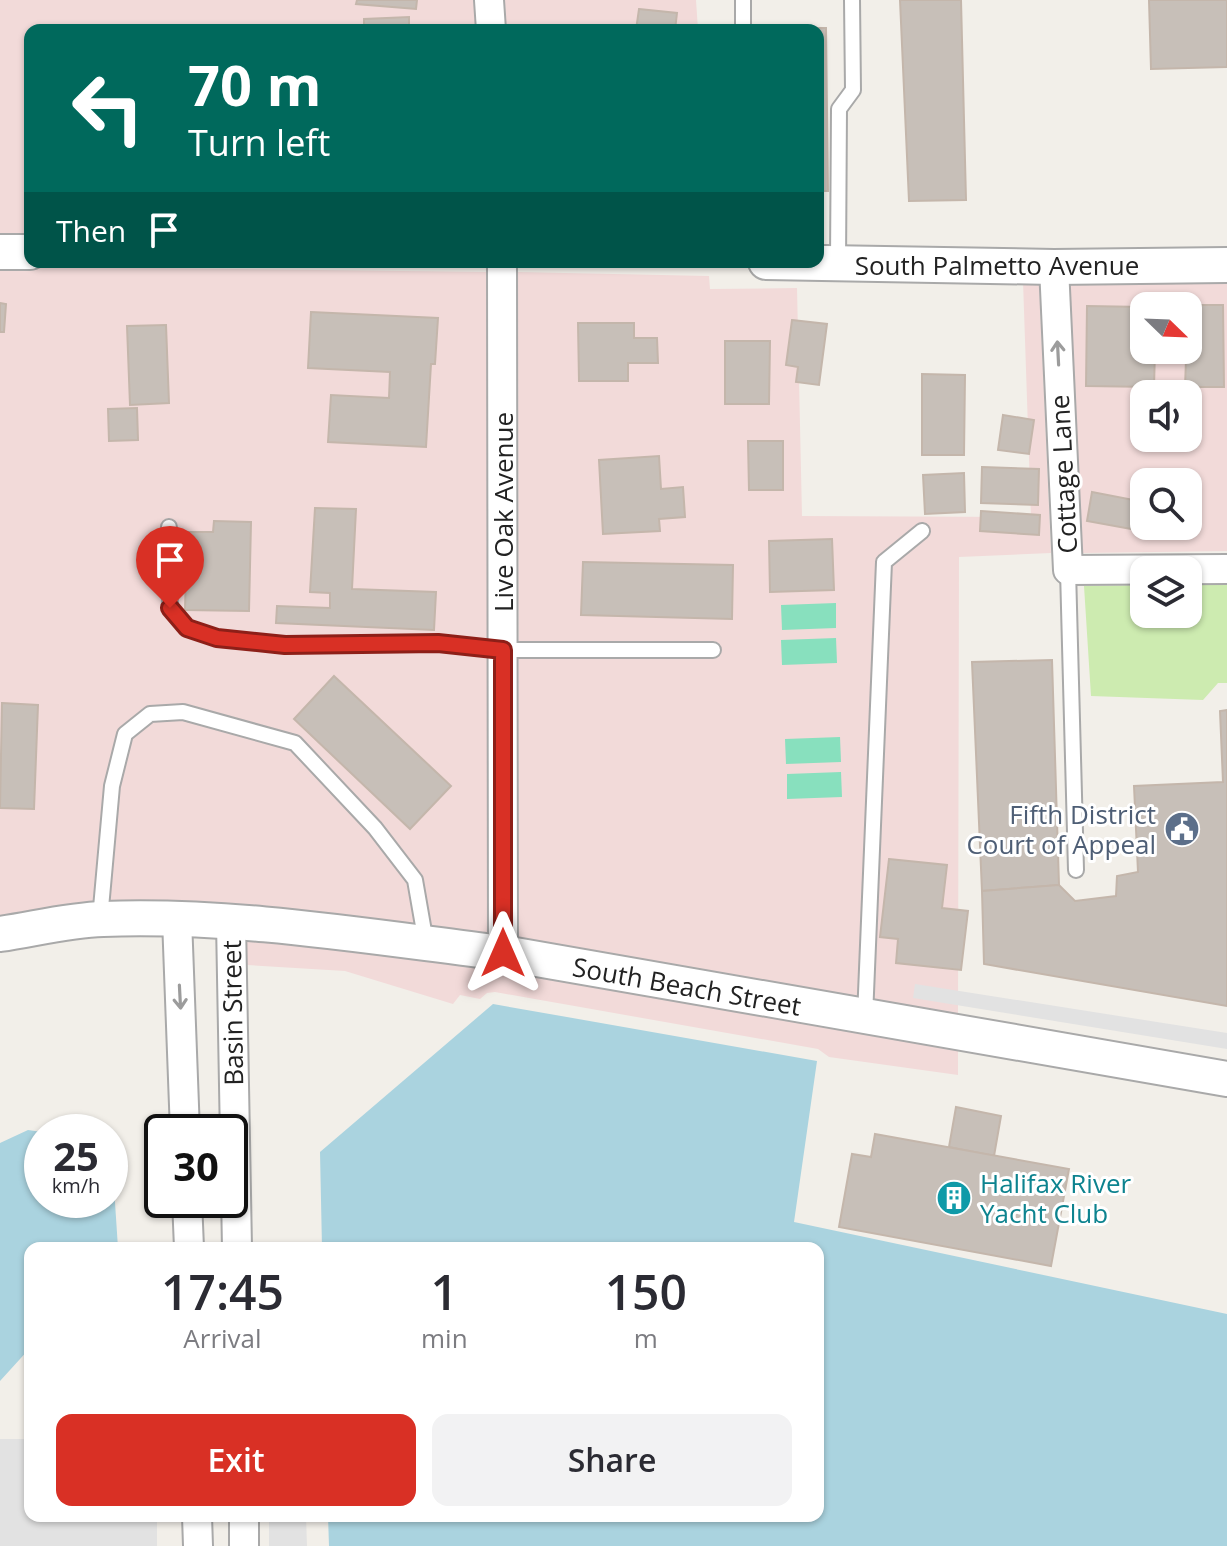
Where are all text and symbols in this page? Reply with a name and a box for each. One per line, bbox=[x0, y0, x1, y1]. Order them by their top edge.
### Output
text: 70 m bbox=[188, 46, 322, 122]
icon: left bbox=[56, 56, 160, 160]
text: Turn left bbox=[188, 118, 330, 167]
icon: arrive bbox=[142, 208, 186, 252]
text: Then bbox=[56, 210, 126, 251]
street label: South Palmetto Avenue bbox=[855, 247, 1139, 283]
north arrow bbox=[1130, 292, 1202, 364]
map controls bbox=[1130, 292, 1202, 628]
one-way arrow bbox=[1050, 340, 1065, 367]
button: sound bbox=[1130, 380, 1202, 452]
street label: Cottage Lane bbox=[1041, 394, 1085, 554]
street label: Live Oak Avenue bbox=[485, 412, 521, 612]
button: search bbox=[1130, 468, 1202, 540]
pin bbox=[136, 526, 204, 608]
icon: arrive bbox=[148, 538, 192, 582]
button: layers bbox=[1130, 556, 1202, 628]
place label: Fifth District Court of Appeal bbox=[966, 796, 1156, 862]
public building icon: Fifth District Court of Appeal bbox=[1163, 810, 1201, 848]
position arrow bbox=[461, 911, 545, 995]
street label: Basin Street bbox=[213, 940, 251, 1086]
street label: South Beach Street bbox=[570, 948, 804, 1024]
one-way arrow bbox=[173, 983, 188, 1010]
speed limit sign: 30 bbox=[144, 1114, 248, 1218]
text: 25 bbox=[53, 1128, 99, 1183]
place label: Halifax River Yacht Club bbox=[980, 1165, 1131, 1231]
text: km/h bbox=[52, 1172, 100, 1199]
building icon: Halifax River Yacht Club bbox=[935, 1179, 973, 1217]
text: 17:45 bbox=[161, 1259, 284, 1324]
text: 1 bbox=[431, 1259, 458, 1324]
text: 150 bbox=[605, 1259, 687, 1324]
text: Arrival bbox=[183, 1320, 262, 1356]
text: min bbox=[421, 1320, 468, 1356]
text: m bbox=[634, 1320, 658, 1356]
button: Exit bbox=[56, 1414, 416, 1506]
button: Share bbox=[432, 1414, 792, 1506]

